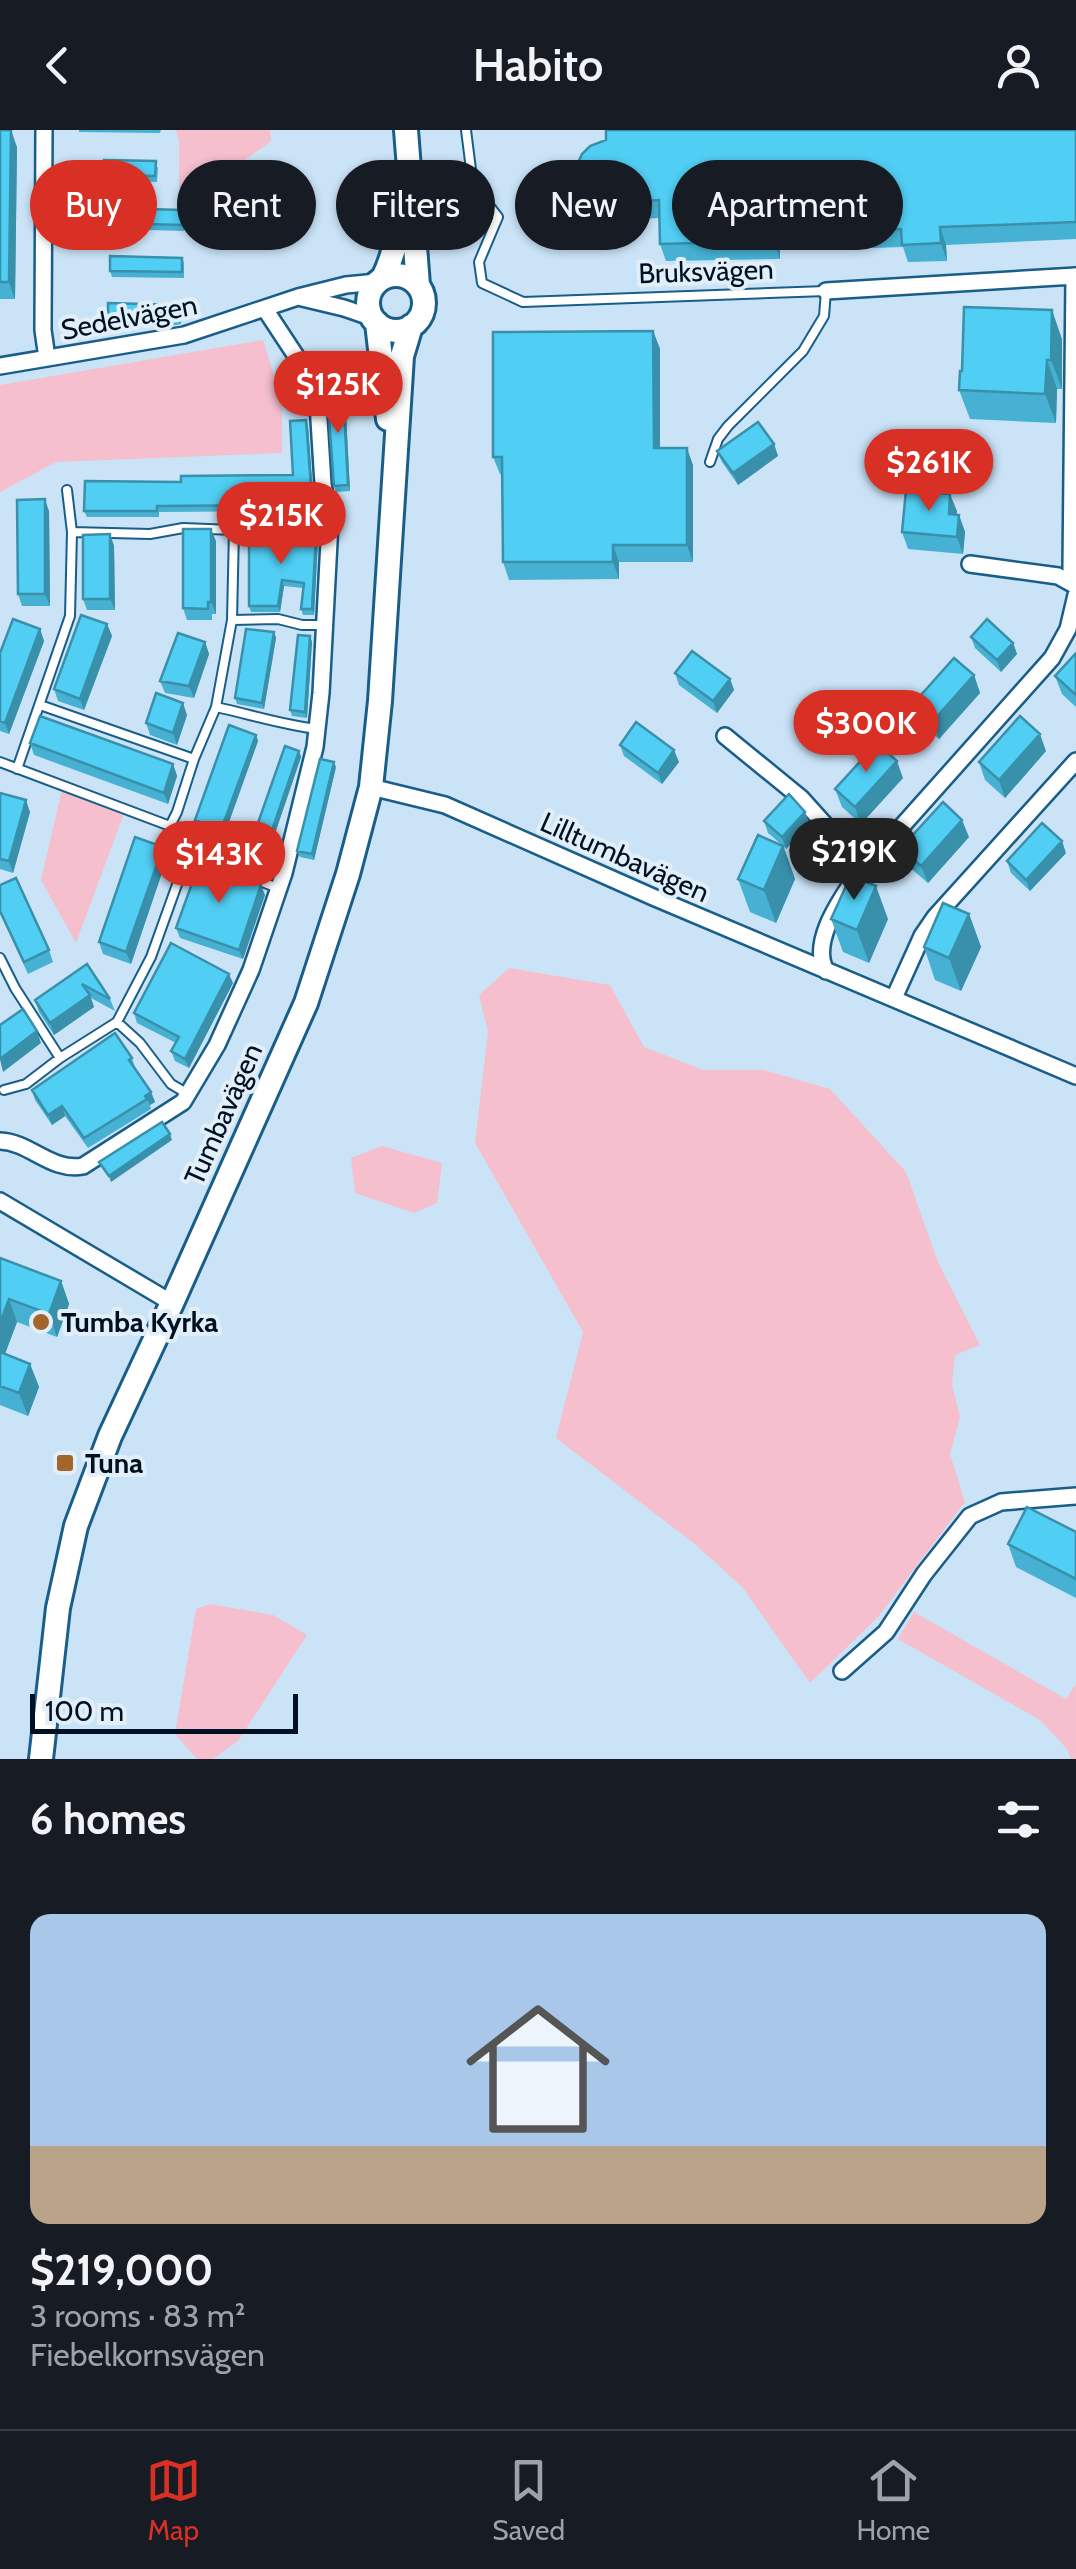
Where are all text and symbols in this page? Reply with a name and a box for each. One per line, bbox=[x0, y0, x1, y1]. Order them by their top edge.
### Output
icon: back bbox=[30, 38, 85, 93]
text: Habito bbox=[473, 38, 603, 92]
icon: person bbox=[991, 38, 1046, 93]
chip: Buy bbox=[30, 160, 157, 250]
chip: Rent bbox=[177, 160, 316, 250]
chip: Filters bbox=[336, 160, 495, 250]
chip: New bbox=[515, 160, 652, 250]
chip: Apartment bbox=[672, 160, 903, 250]
street label: Bruksvägen bbox=[638, 252, 774, 290]
street label: Sedelvägen bbox=[58, 287, 200, 347]
pin: $125K bbox=[268, 351, 408, 436]
text: $125K bbox=[296, 364, 380, 403]
pin: $261K bbox=[859, 429, 999, 514]
text: $261K bbox=[886, 442, 972, 481]
pin: $215K bbox=[211, 482, 351, 567]
text: $215K bbox=[239, 495, 323, 534]
pin: $300K bbox=[796, 690, 936, 775]
text: $300K bbox=[815, 703, 917, 742]
street label: Lilltumbavägen bbox=[535, 805, 715, 909]
pin: $219K bbox=[784, 818, 924, 903]
pin: $143K bbox=[149, 821, 289, 906]
text: $219K bbox=[811, 831, 897, 870]
text: $143K bbox=[175, 834, 263, 873]
street label: Tumbavägen bbox=[177, 1038, 269, 1190]
place label: Tumba Kyrka bbox=[61, 1305, 218, 1339]
marker: Tumba Kyrka bbox=[30, 1311, 52, 1333]
place label: Tuna bbox=[85, 1446, 143, 1480]
marker: Tuna bbox=[54, 1452, 76, 1474]
scale bar bbox=[30, 1689, 298, 1733]
text: 100 m bbox=[45, 1694, 124, 1728]
icon: filters bbox=[991, 1792, 1046, 1847]
text: 6 homes bbox=[30, 1793, 186, 1845]
icon: home bbox=[448, 1979, 628, 2159]
text: $219,000 bbox=[30, 2244, 213, 2296]
text: 3 rooms · 83 m² bbox=[30, 2296, 245, 2335]
text: Fiebelkornsvägen bbox=[30, 2335, 265, 2374]
tab: Map bbox=[146, 2453, 201, 2547]
tab: Saved bbox=[492, 2453, 565, 2547]
tab: Home bbox=[857, 2453, 930, 2547]

